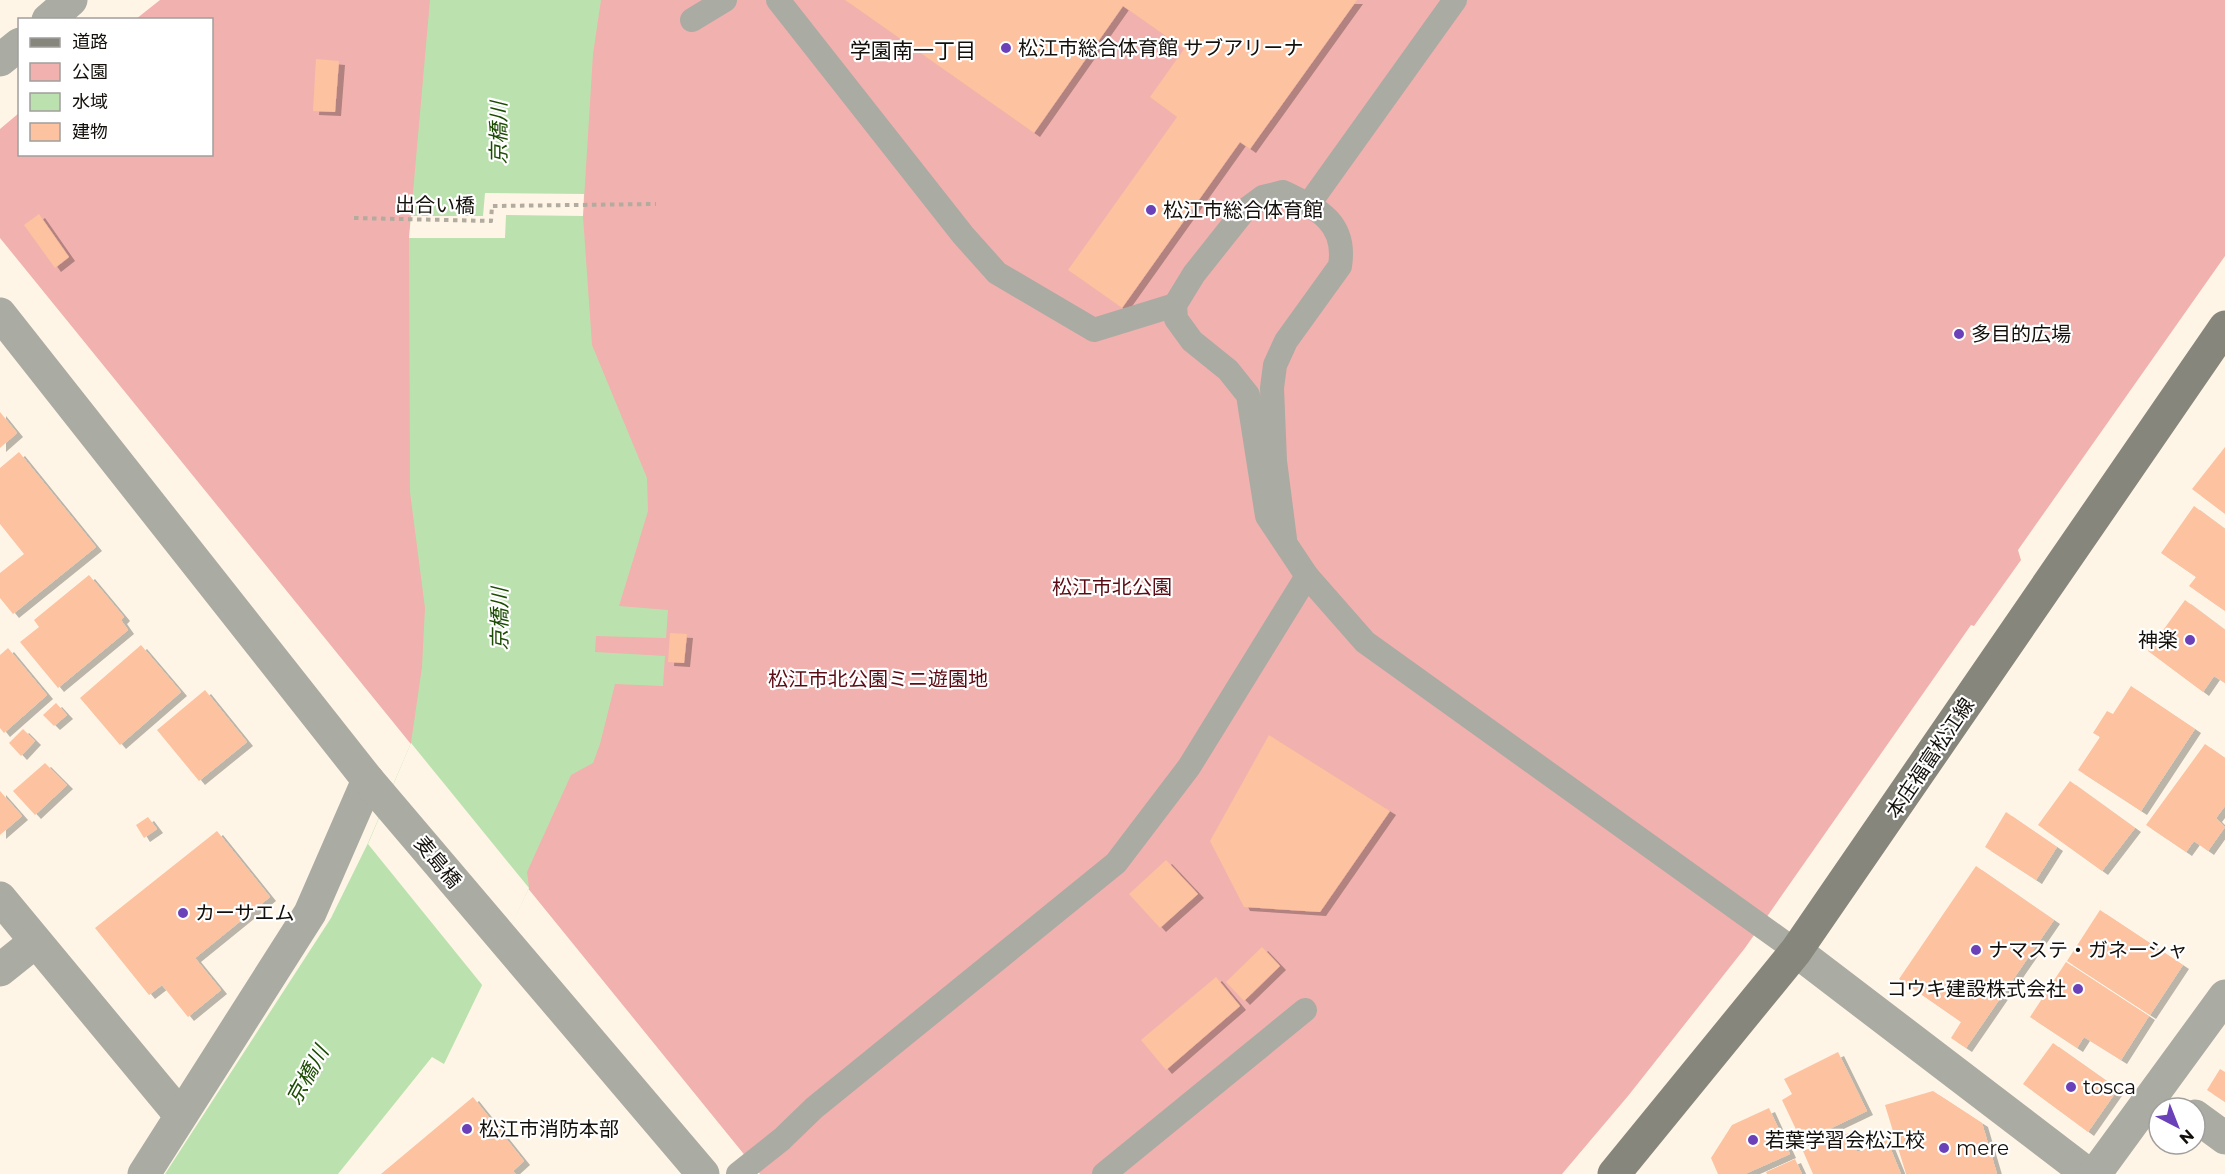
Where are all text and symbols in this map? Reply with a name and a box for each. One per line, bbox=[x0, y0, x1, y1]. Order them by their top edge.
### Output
legend bbox=[18, 18, 213, 156]
text: 道路 bbox=[72, 31, 108, 53]
place label: 松江市総合体育館 サブアリーナ bbox=[1018, 36, 1303, 60]
district label: 学園南一丁目 bbox=[850, 38, 976, 63]
marker: 松江市総合体育館 サブアリーナ bbox=[999, 41, 1013, 55]
text: 公園 bbox=[72, 61, 108, 83]
text: 水域 bbox=[72, 91, 108, 113]
water label: 京橋川 bbox=[486, 100, 511, 165]
text: 建物 bbox=[72, 121, 108, 143]
street label: 出合い橋 bbox=[395, 192, 475, 218]
place label: 松江市総合体育館 bbox=[1163, 198, 1323, 222]
marker: 松江市総合体育館 bbox=[1144, 203, 1158, 217]
place label: 多目的広場 bbox=[1971, 322, 2071, 346]
marker: 多目的広場 bbox=[1952, 327, 1966, 341]
park label: 松江市北公園 bbox=[1052, 575, 1172, 599]
water label: 京橋川 bbox=[487, 586, 512, 651]
place label: 神楽 bbox=[2138, 628, 2178, 652]
marker: 神楽 bbox=[2183, 633, 2197, 647]
park label: 松江市北公園ミニ遊園地 bbox=[768, 667, 988, 691]
street label: 本庄福富松江線 bbox=[1881, 693, 1979, 823]
street label: 麦島橋 bbox=[410, 831, 466, 893]
place label: カーサエム bbox=[195, 901, 295, 925]
marker: カーサエム bbox=[176, 906, 190, 920]
place label: ナマステ・ガネーシャ bbox=[1988, 938, 2188, 962]
marker: ナマステ・ガネーシャ bbox=[1969, 943, 1983, 957]
place label: コウキ建設株式会社 bbox=[1887, 977, 2066, 1001]
marker: コウキ建設株式会社 bbox=[2071, 982, 2085, 996]
water label: 京橋川 bbox=[281, 1040, 334, 1109]
place label: tosca bbox=[2083, 1075, 2136, 1099]
marker: tosca bbox=[2064, 1080, 2078, 1094]
north arrow bbox=[2147, 1096, 2207, 1156]
place label: 松江市消防本部 bbox=[479, 1117, 619, 1141]
marker: 松江市消防本部 bbox=[460, 1122, 474, 1136]
text: N bbox=[2176, 1125, 2198, 1148]
place label: 若葉学習会松江校 bbox=[1765, 1128, 1925, 1152]
marker: 若葉学習会松江校 bbox=[1746, 1133, 1760, 1147]
place label: mere bbox=[1956, 1136, 2009, 1160]
marker: mere bbox=[1937, 1141, 1951, 1155]

